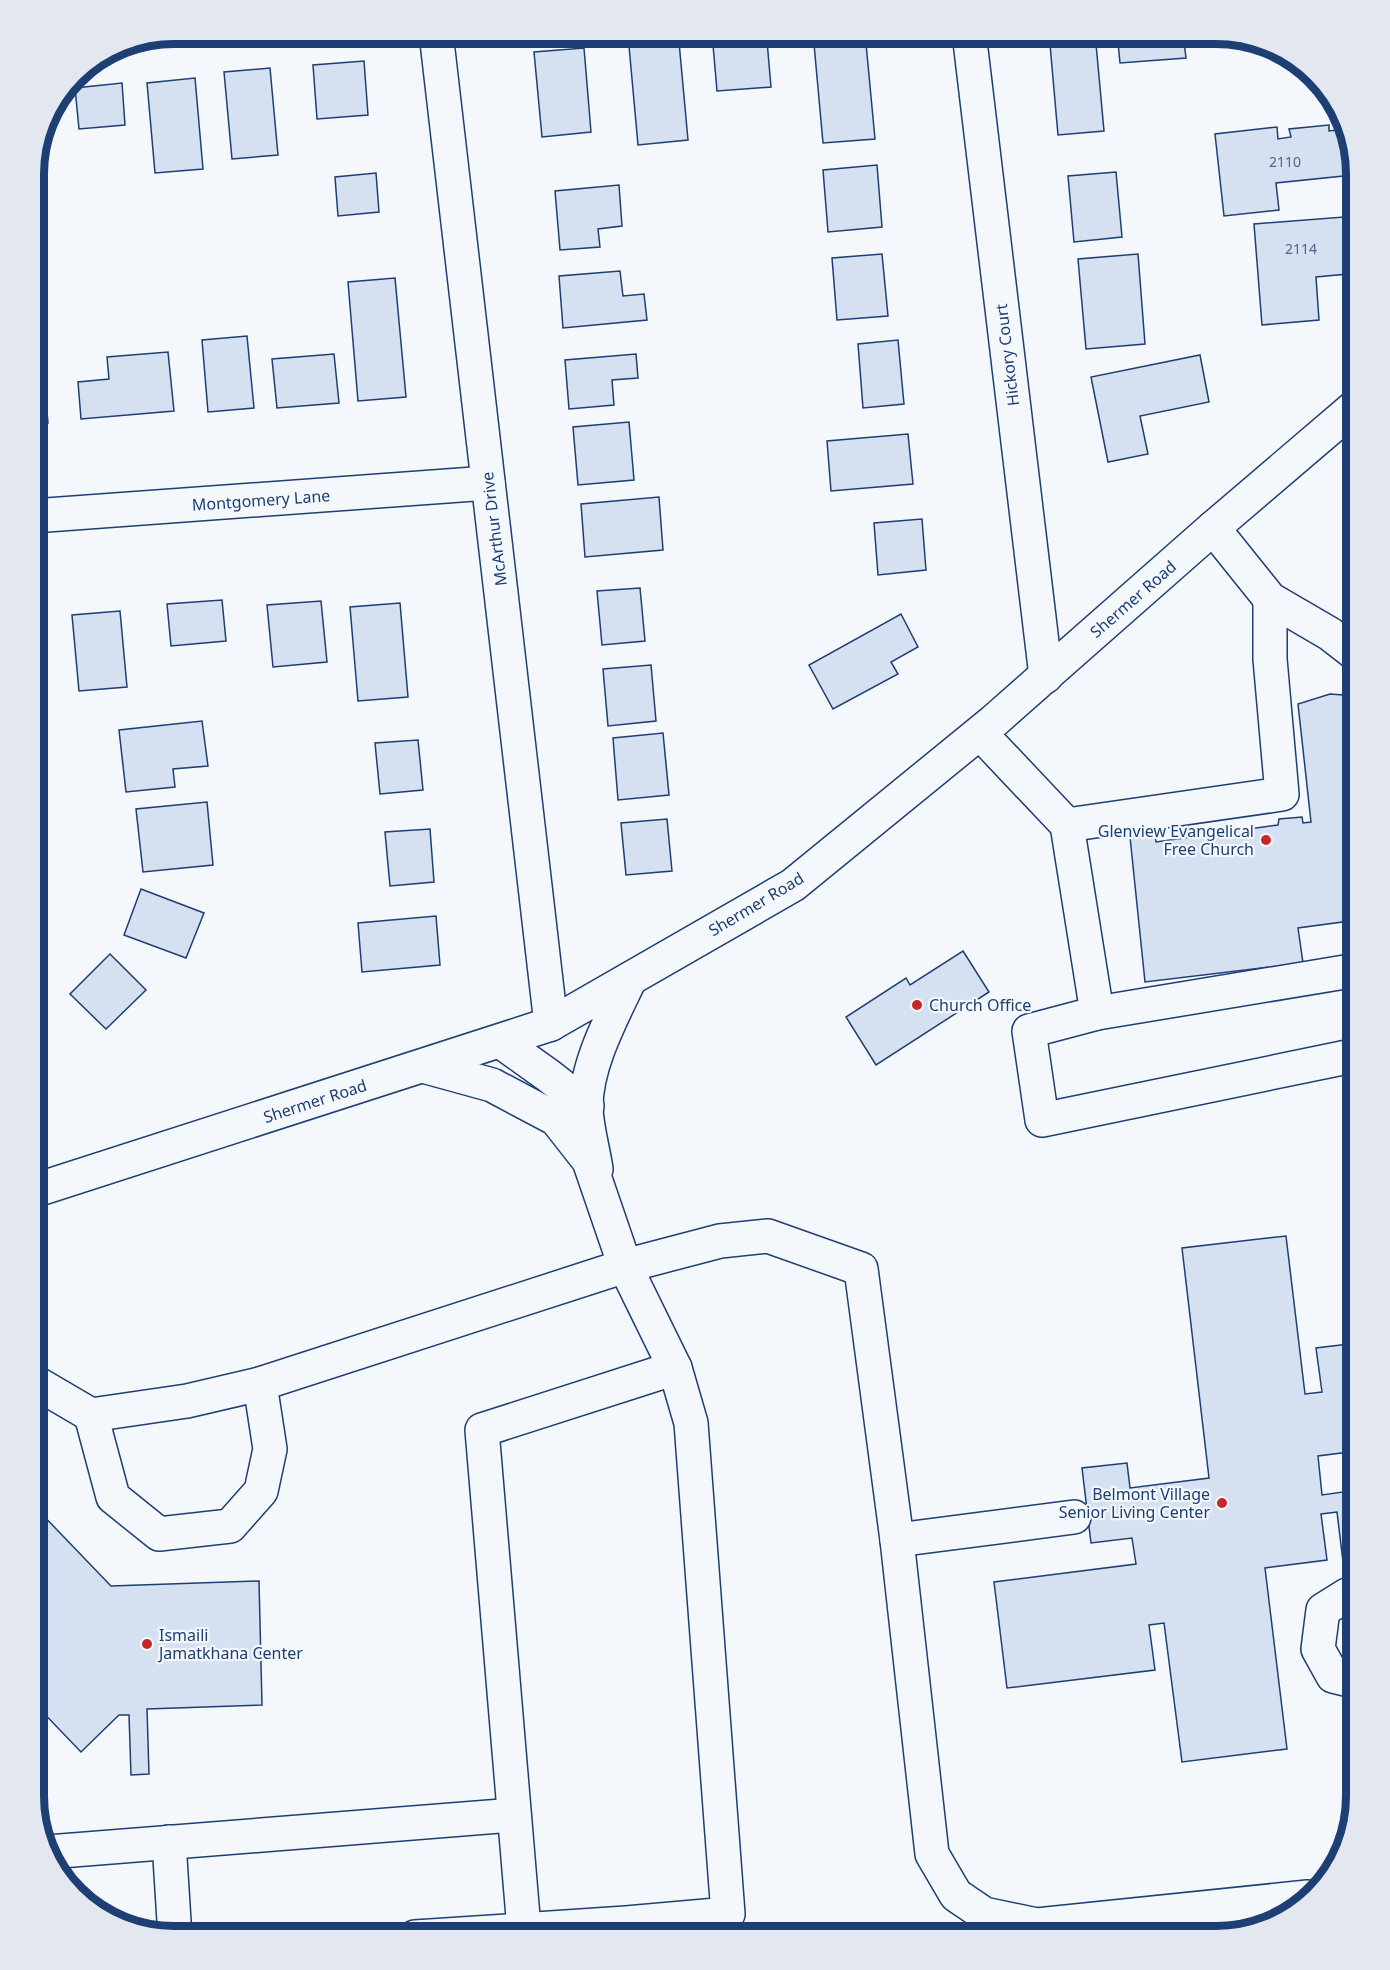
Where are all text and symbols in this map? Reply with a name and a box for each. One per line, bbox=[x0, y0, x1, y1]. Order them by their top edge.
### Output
house number: 2110 bbox=[1269, 152, 1301, 171]
house number: 2114 bbox=[1285, 239, 1317, 258]
street label: Hickory Court bbox=[990, 302, 1024, 407]
street label: McArthur Drive bbox=[476, 471, 512, 587]
street label: Montgomery Lane bbox=[191, 484, 331, 516]
street label: Shermer Road bbox=[1085, 555, 1181, 643]
place label: Glenview Evangelical Free Church bbox=[1098, 820, 1254, 860]
marker: Glenview Evangelical Free Church bbox=[1259, 833, 1273, 847]
street label: Shermer Road bbox=[704, 867, 808, 941]
place label: Church Office bbox=[929, 994, 1031, 1016]
marker: Church Office bbox=[910, 998, 924, 1012]
street label: Shermer Road bbox=[260, 1074, 370, 1128]
place label: Belmont Village Senior Living Center bbox=[1059, 1483, 1210, 1523]
marker: Belmont Village Senior Living Center bbox=[1215, 1496, 1229, 1510]
place label: Ismaili Jamatkhana Center bbox=[157, 1624, 303, 1664]
marker: Ismaili Jamatkhana Center bbox=[140, 1637, 154, 1651]

